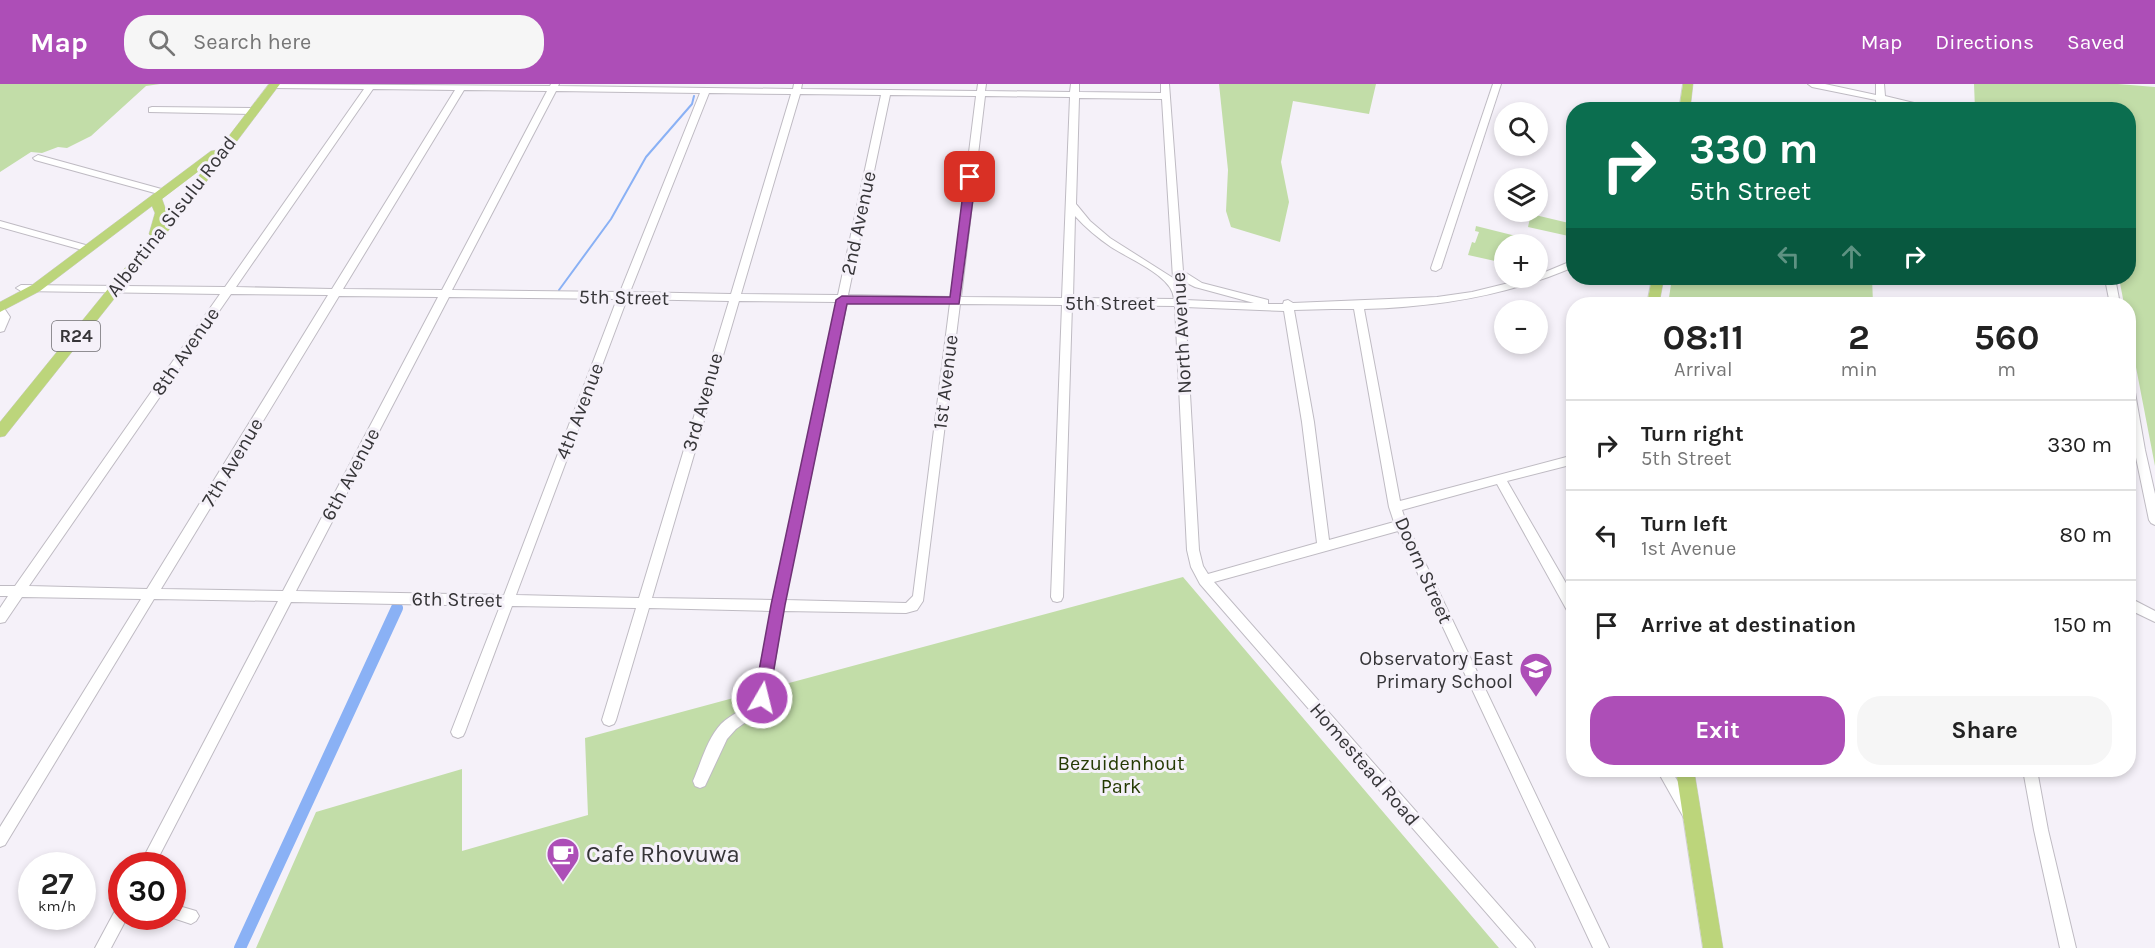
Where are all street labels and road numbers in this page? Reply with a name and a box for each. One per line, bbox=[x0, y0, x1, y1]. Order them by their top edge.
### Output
street label: Albertina Sisulu Road bbox=[102, 132, 241, 301]
street label: 2nd Avenue bbox=[836, 169, 881, 277]
street label: North Avenue bbox=[1167, 271, 1196, 394]
street label: 5th Street bbox=[579, 285, 670, 310]
street label: 5th Street bbox=[1065, 292, 1156, 315]
street label: 8th Avenue bbox=[147, 303, 224, 400]
road number: R24 bbox=[52, 321, 100, 351]
street label: 1st Avenue bbox=[928, 333, 963, 431]
street label: 3rd Avenue bbox=[677, 350, 728, 454]
street label: 4th Avenue bbox=[551, 360, 608, 463]
street label: 7th Avenue bbox=[197, 414, 268, 511]
street label: 6th Avenue bbox=[316, 424, 384, 524]
street label: Doorn Street bbox=[1390, 513, 1457, 627]
street label: 6th Street bbox=[411, 587, 503, 612]
street label: Homestead Road bbox=[1305, 698, 1424, 830]

